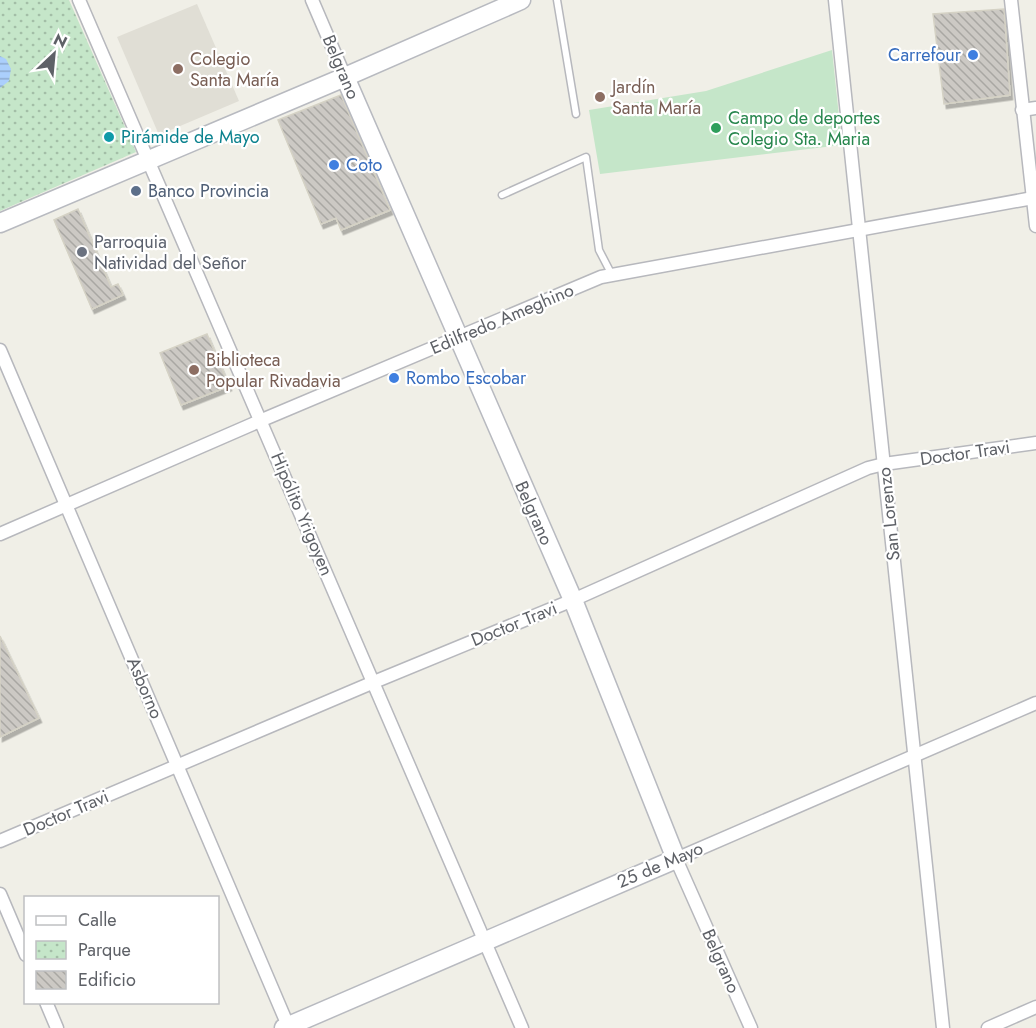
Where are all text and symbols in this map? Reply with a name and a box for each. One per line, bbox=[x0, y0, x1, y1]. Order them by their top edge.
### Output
north arrow bbox=[24, 24, 84, 84]
text: N bbox=[50, 28, 71, 54]
street label: Belgrano bbox=[316, 31, 366, 103]
place label: Carrefour bbox=[888, 42, 962, 68]
place label: Colegio Santa María bbox=[190, 46, 279, 93]
marker: Carrefour bbox=[966, 48, 980, 62]
marker: Colegio Santa María bbox=[171, 62, 185, 76]
place label: Jardín Santa María bbox=[610, 74, 701, 121]
marker: Jardín Santa María bbox=[593, 90, 607, 104]
place label: Campo de deportes Colegio Sta. Maria bbox=[728, 105, 880, 152]
marker: Campo de deportes Colegio Sta. Maria bbox=[709, 121, 723, 135]
place label: Pirámide de Mayo bbox=[121, 124, 260, 150]
marker: Pirámide de Mayo bbox=[102, 130, 116, 144]
place label: Coto bbox=[346, 152, 382, 178]
marker: Coto bbox=[327, 158, 341, 172]
place label: Banco Provincia bbox=[148, 178, 269, 204]
marker: Banco Provincia bbox=[129, 184, 143, 198]
place label: Parroquia Natividad del Señor bbox=[94, 229, 247, 276]
marker: Parroquia Natividad del Señor bbox=[75, 245, 89, 259]
street label: Edilfredo Ameghino bbox=[426, 277, 578, 361]
place label: Biblioteca Popular Rivadavia bbox=[206, 347, 341, 394]
marker: Biblioteca Popular Rivadavia bbox=[187, 363, 201, 377]
place label: Rombo Escobar bbox=[406, 365, 527, 391]
marker: Rombo Escobar bbox=[387, 371, 401, 385]
street label: Doctor Travi bbox=[918, 434, 1012, 472]
street label: Hipólito Yrigoyen bbox=[264, 448, 340, 580]
street label: San Lorenzo bbox=[871, 466, 907, 562]
street label: Belgrano bbox=[508, 477, 560, 549]
street label: Doctor Travi bbox=[467, 595, 561, 653]
street label: Asborno bbox=[120, 653, 170, 723]
street label: Doctor Travi bbox=[19, 783, 113, 843]
street label: 25 de Mayo bbox=[613, 835, 707, 895]
legend bbox=[24, 896, 219, 1004]
text: Calle bbox=[78, 907, 117, 933]
street label: Belgrano bbox=[695, 925, 747, 997]
text: Parque bbox=[78, 937, 131, 963]
text: Edificio bbox=[78, 967, 136, 993]

